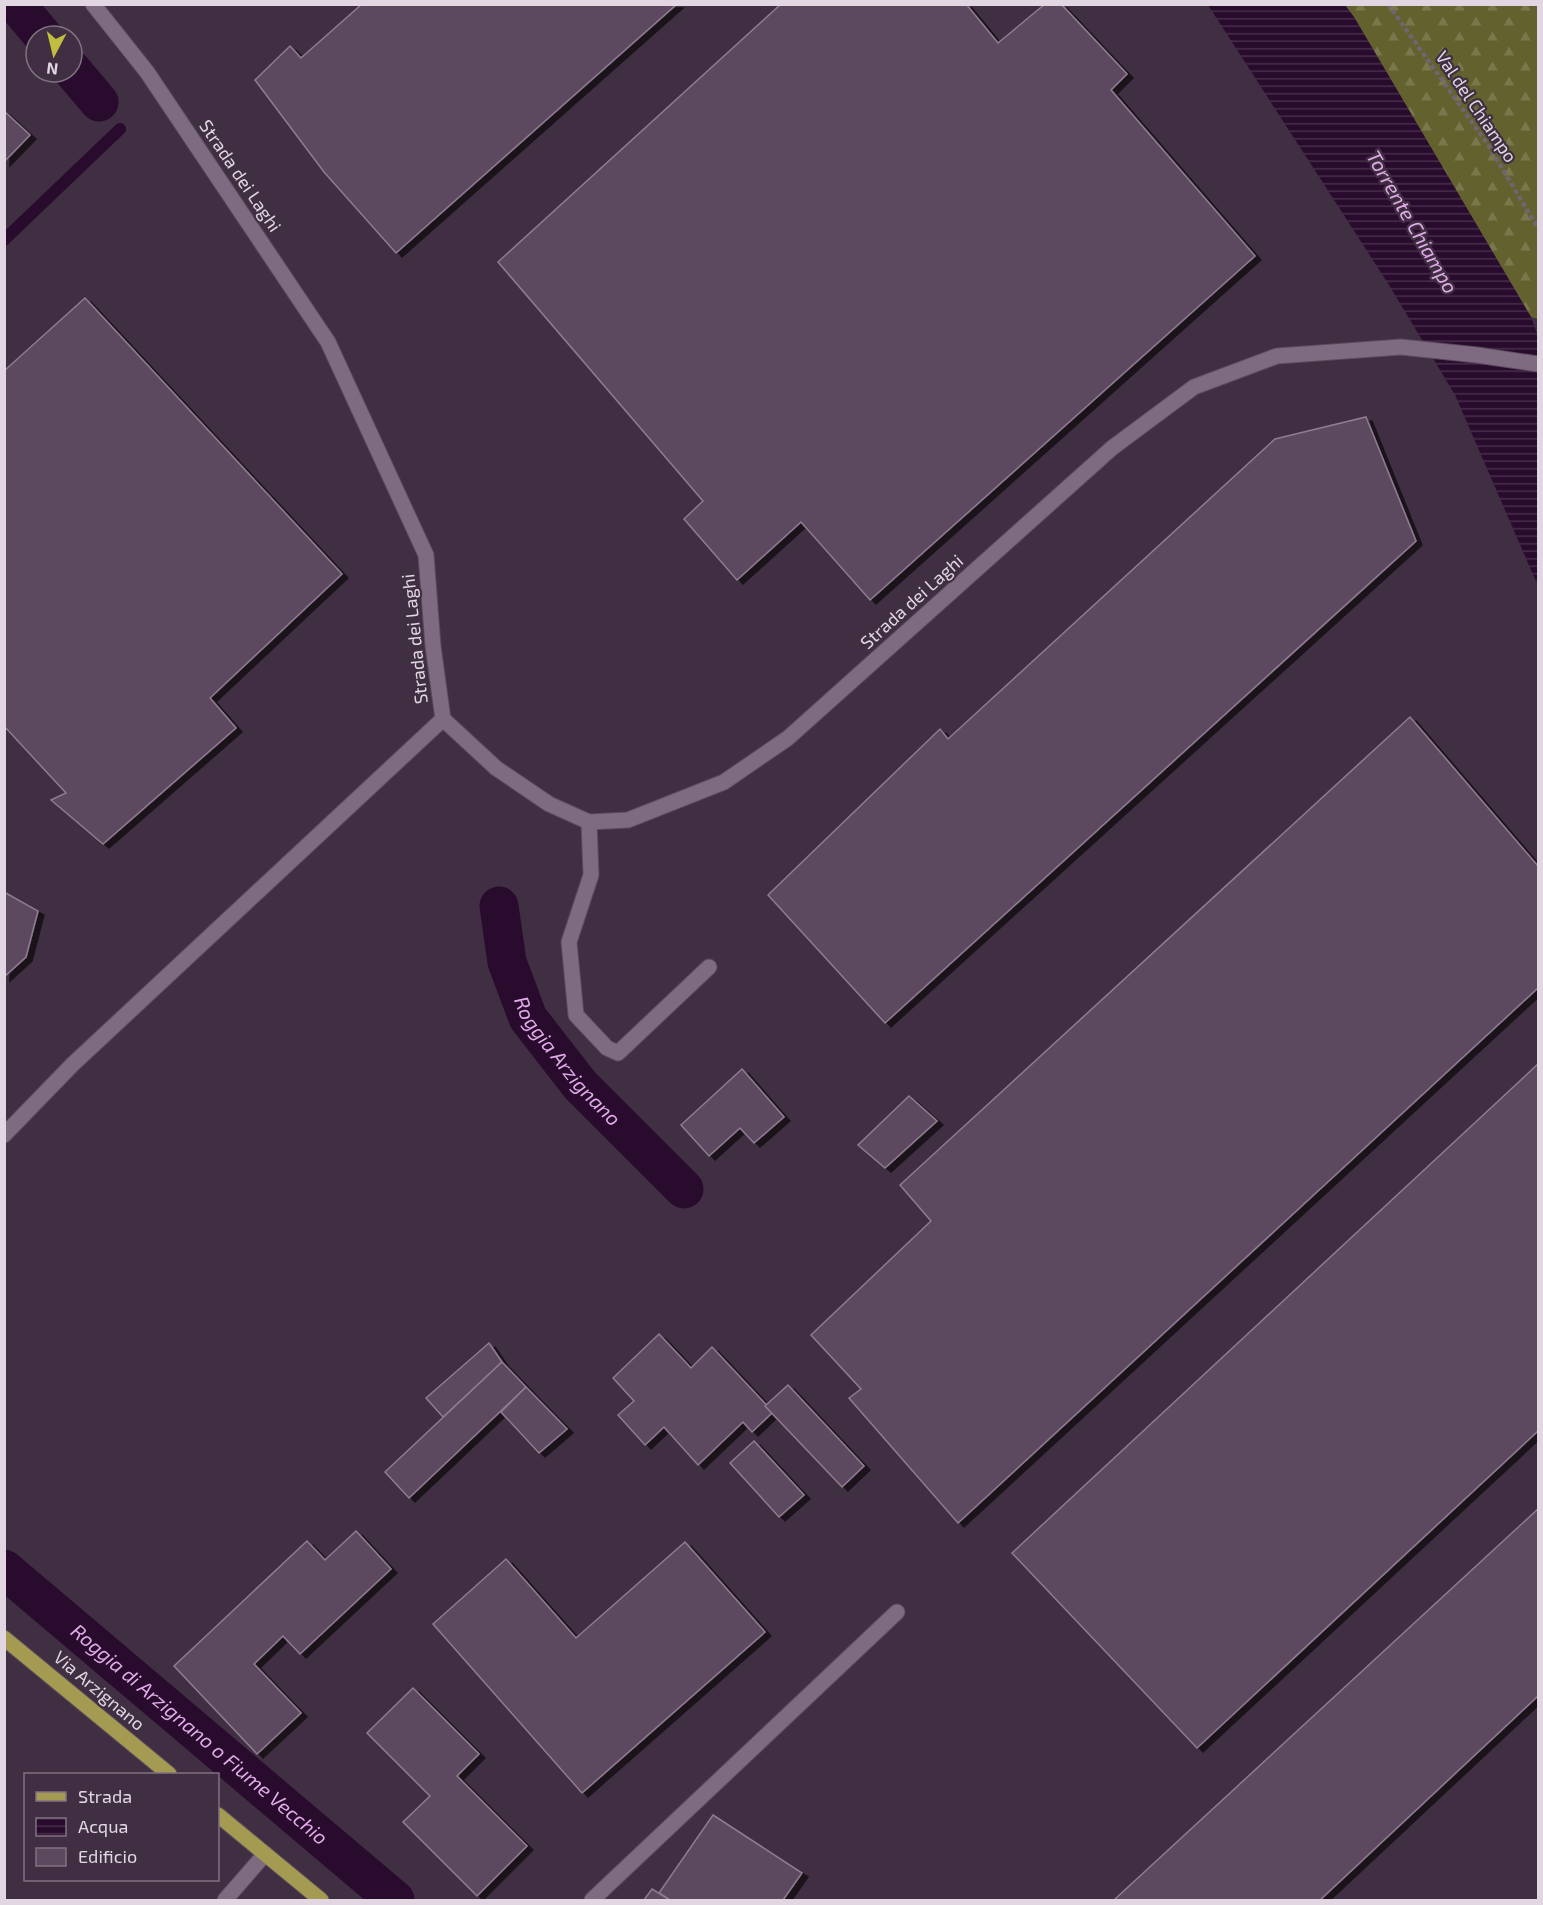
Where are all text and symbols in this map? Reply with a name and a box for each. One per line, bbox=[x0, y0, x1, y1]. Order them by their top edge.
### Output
north arrow bbox=[24, 24, 84, 84]
street label: Val del Chiampo bbox=[1431, 47, 1522, 166]
text: N bbox=[45, 59, 59, 80]
street label: Strada dei Laghi bbox=[195, 115, 286, 236]
water label: Torrente Chiampo bbox=[1362, 146, 1463, 297]
street label: Strada dei Laghi bbox=[855, 549, 967, 653]
street label: Strada dei Laghi bbox=[396, 573, 432, 705]
water label: Roggia Arzignano bbox=[510, 993, 626, 1130]
water label: Roggia di Arzignano o Fiume Vecchio bbox=[67, 1618, 333, 1849]
street label: Via Arzignano bbox=[50, 1646, 150, 1735]
legend bbox=[24, 1773, 219, 1881]
text: Strada bbox=[78, 1785, 132, 1807]
text: Acqua bbox=[78, 1815, 128, 1837]
text: Edificio bbox=[78, 1845, 137, 1867]

